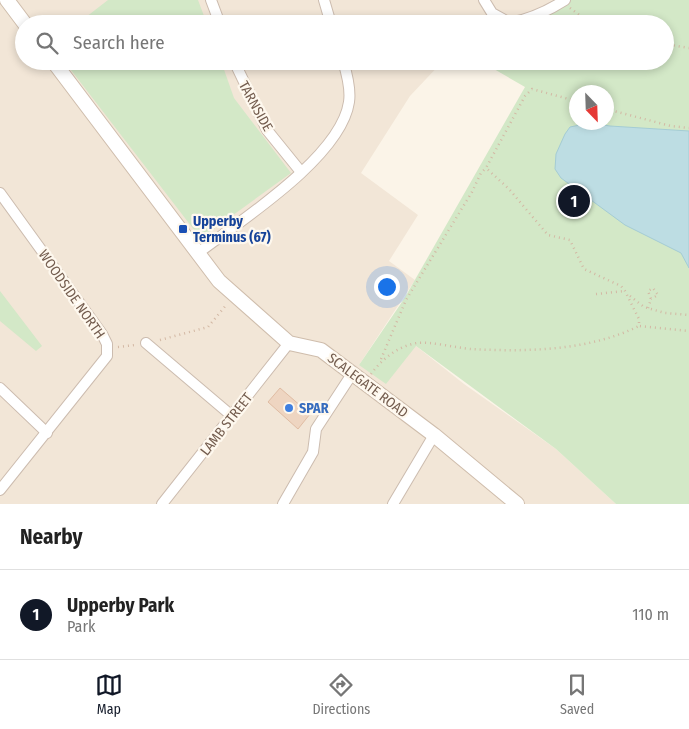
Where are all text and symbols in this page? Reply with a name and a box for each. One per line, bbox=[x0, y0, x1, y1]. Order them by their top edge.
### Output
search box bbox=[15, 15, 674, 70]
icon: search bbox=[33, 29, 61, 57]
text: Search here bbox=[73, 31, 165, 54]
street label: TARNSIDE bbox=[235, 78, 276, 135]
north arrow bbox=[569, 85, 614, 130]
pin: 1 bbox=[558, 182, 590, 220]
place label: Upperby Terminus (67) bbox=[193, 213, 271, 246]
marker: Upperby Terminus (67) bbox=[177, 223, 189, 235]
street label: WOODSIDE NORTH bbox=[35, 247, 109, 342]
your location bbox=[374, 274, 400, 300]
street label: SCALEGATE ROAD bbox=[324, 350, 411, 421]
street label: LAMB STREET bbox=[197, 389, 256, 459]
place label: SPAR bbox=[299, 400, 329, 417]
marker: SPAR bbox=[283, 402, 295, 414]
text: Nearby bbox=[20, 524, 82, 550]
text: Upperby Park bbox=[67, 594, 174, 617]
text: 1 bbox=[33, 605, 39, 624]
text: 110 m bbox=[632, 605, 669, 624]
text: Park bbox=[67, 617, 95, 636]
tab: Map bbox=[95, 671, 123, 718]
tab: Directions bbox=[312, 671, 370, 718]
tab: Saved bbox=[560, 671, 594, 718]

